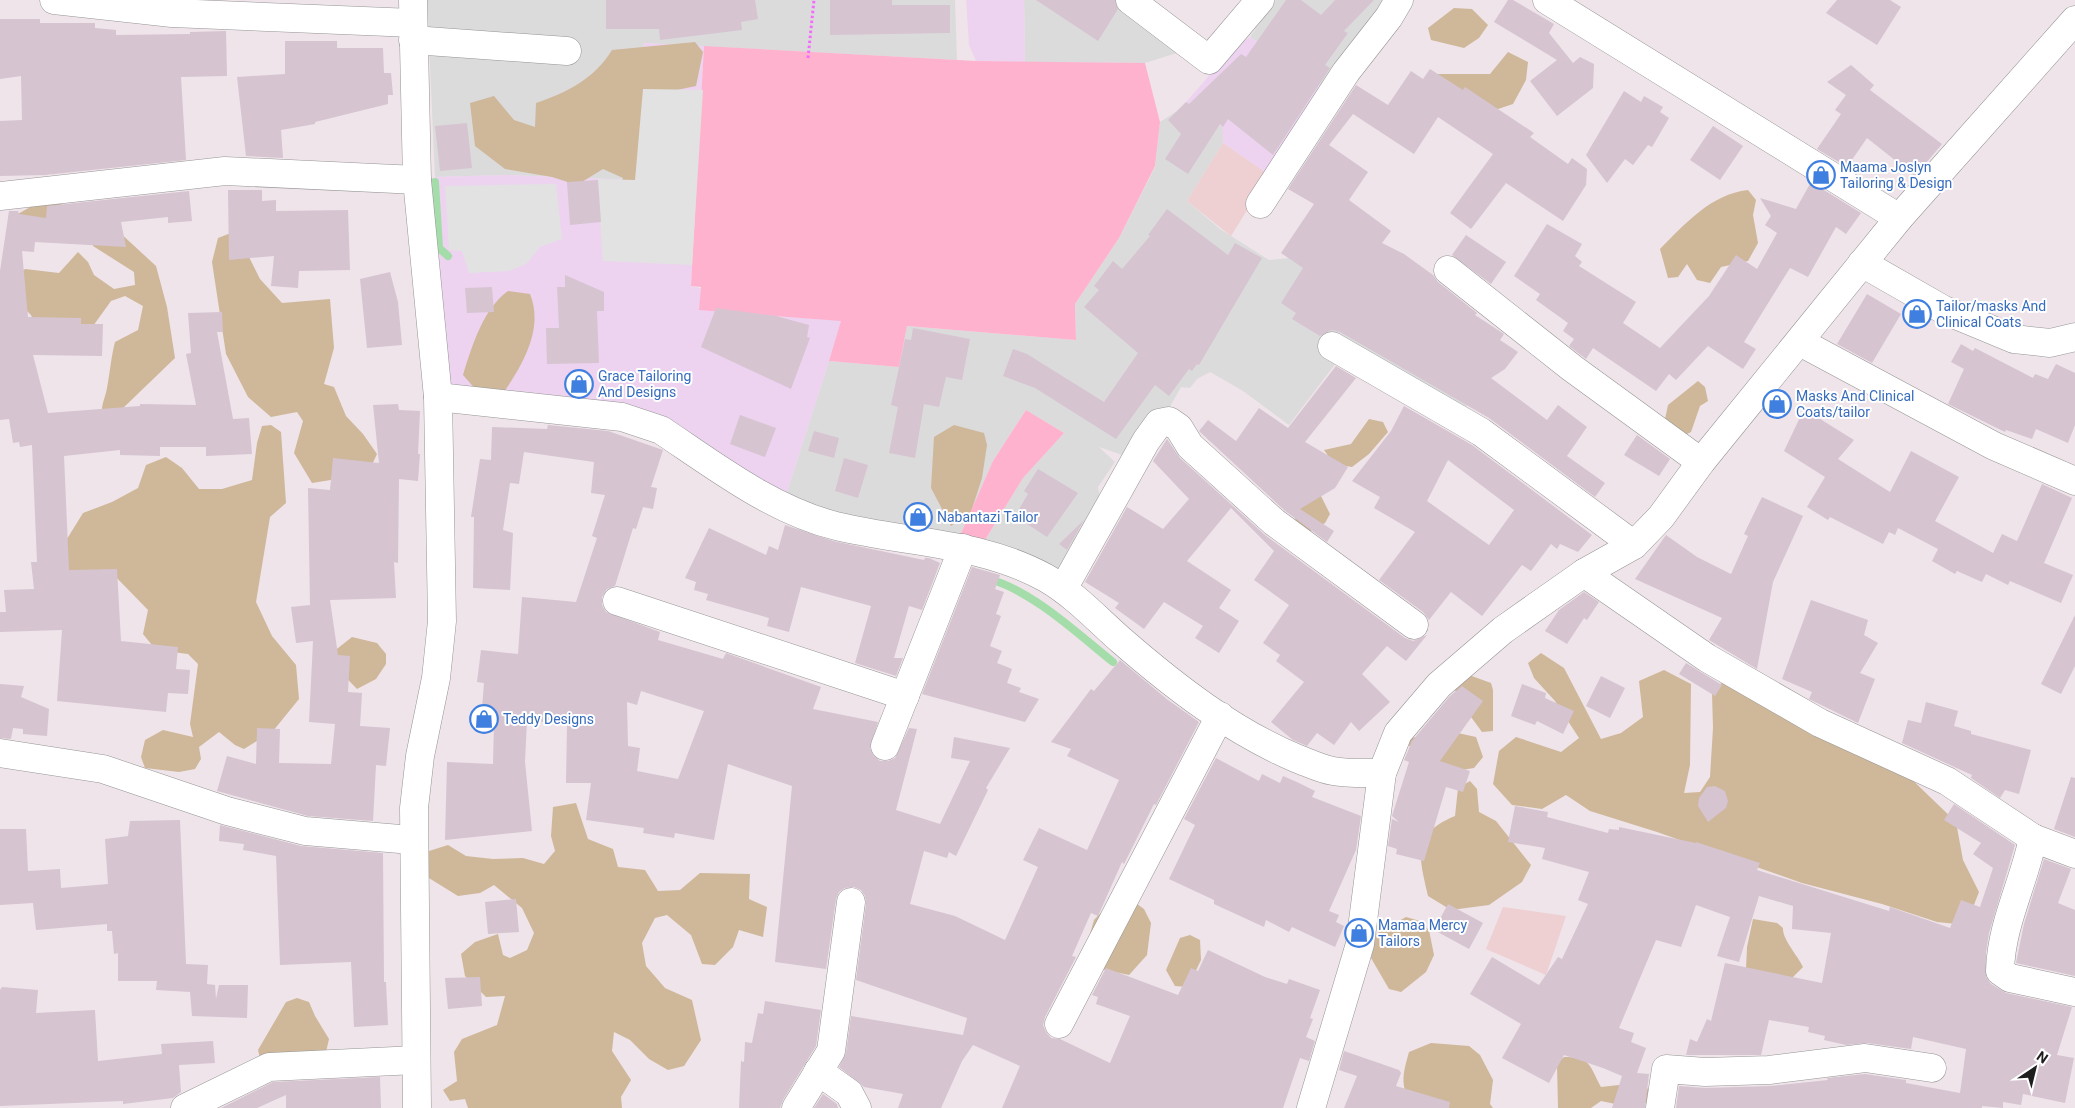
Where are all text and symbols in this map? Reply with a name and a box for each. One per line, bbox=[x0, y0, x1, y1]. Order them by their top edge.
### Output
place label: Maama Joslyn Tailoring & Design bbox=[1840, 159, 1952, 191]
shop icon: Maama Joslyn Tailoring & Design bbox=[1806, 160, 1836, 190]
place label: Tailor/masks And Clinical Coats bbox=[1936, 298, 2046, 330]
shop icon: Tailor/masks And Clinical Coats bbox=[1902, 299, 1932, 329]
place label: Grace Tailoring And Designs bbox=[598, 368, 691, 400]
shop icon: Grace Tailoring And Designs bbox=[564, 369, 594, 399]
place label: Masks And Clinical Coats/tailor bbox=[1796, 388, 1915, 420]
shop icon: Masks And Clinical Coats/tailor bbox=[1762, 389, 1792, 419]
shop icon: Nabantazi Tailor bbox=[903, 502, 933, 532]
place label: Nabantazi Tailor bbox=[937, 509, 1039, 525]
shop icon: Teddy Designs bbox=[469, 704, 499, 734]
place label: Teddy Designs bbox=[503, 711, 594, 727]
place label: Mamaa Mercy Tailors bbox=[1378, 917, 1467, 949]
shop icon: Mamaa Mercy Tailors bbox=[1344, 918, 1374, 948]
north arrow bbox=[2010, 1043, 2060, 1093]
text: N bbox=[2034, 1048, 2051, 1067]

